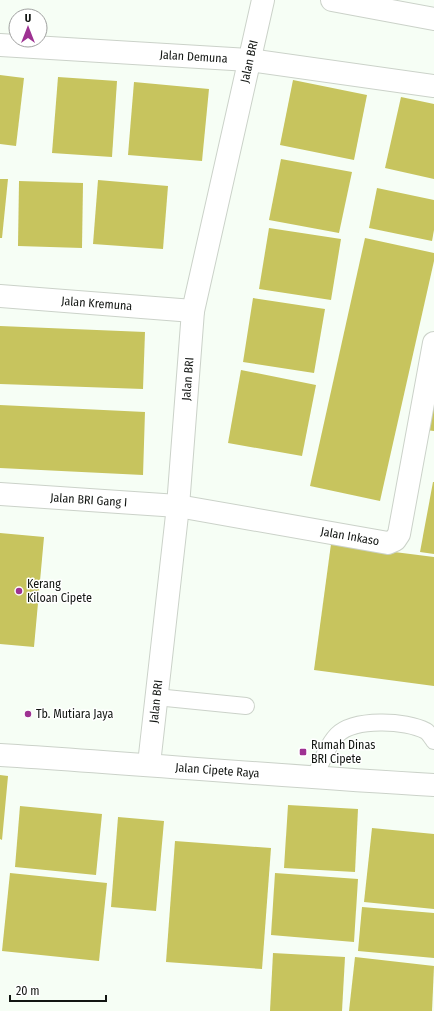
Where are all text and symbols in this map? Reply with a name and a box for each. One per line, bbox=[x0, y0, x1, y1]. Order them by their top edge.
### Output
north arrow bbox=[8, 8, 48, 48]
text: U bbox=[25, 12, 31, 25]
street label: Jalan BRI bbox=[238, 39, 261, 84]
street label: Jalan Demuna bbox=[159, 48, 228, 66]
street label: Jalan Kremuna bbox=[61, 294, 133, 313]
street label: Jalan BRI bbox=[179, 357, 196, 401]
street label: Jalan BRI Gang I bbox=[50, 490, 128, 510]
street label: Jalan Inkaso bbox=[320, 524, 380, 548]
place label: Kerang Kiloan Cipete bbox=[27, 577, 92, 605]
marker: Kerang Kiloan Cipete bbox=[14, 586, 24, 596]
street label: Jalan BRI bbox=[147, 679, 165, 724]
place label: Tb. Mutiara Jaya bbox=[36, 707, 113, 721]
marker: Tb. Mutiara Jaya bbox=[23, 709, 33, 719]
place label: Rumah Dinas BRI Cipete bbox=[311, 738, 375, 766]
marker: Rumah Dinas BRI Cipete bbox=[298, 747, 308, 757]
street label: Jalan Cipete Raya bbox=[175, 760, 260, 781]
scale bar bbox=[10, 977, 106, 1003]
text: 20 m bbox=[16, 984, 40, 998]

